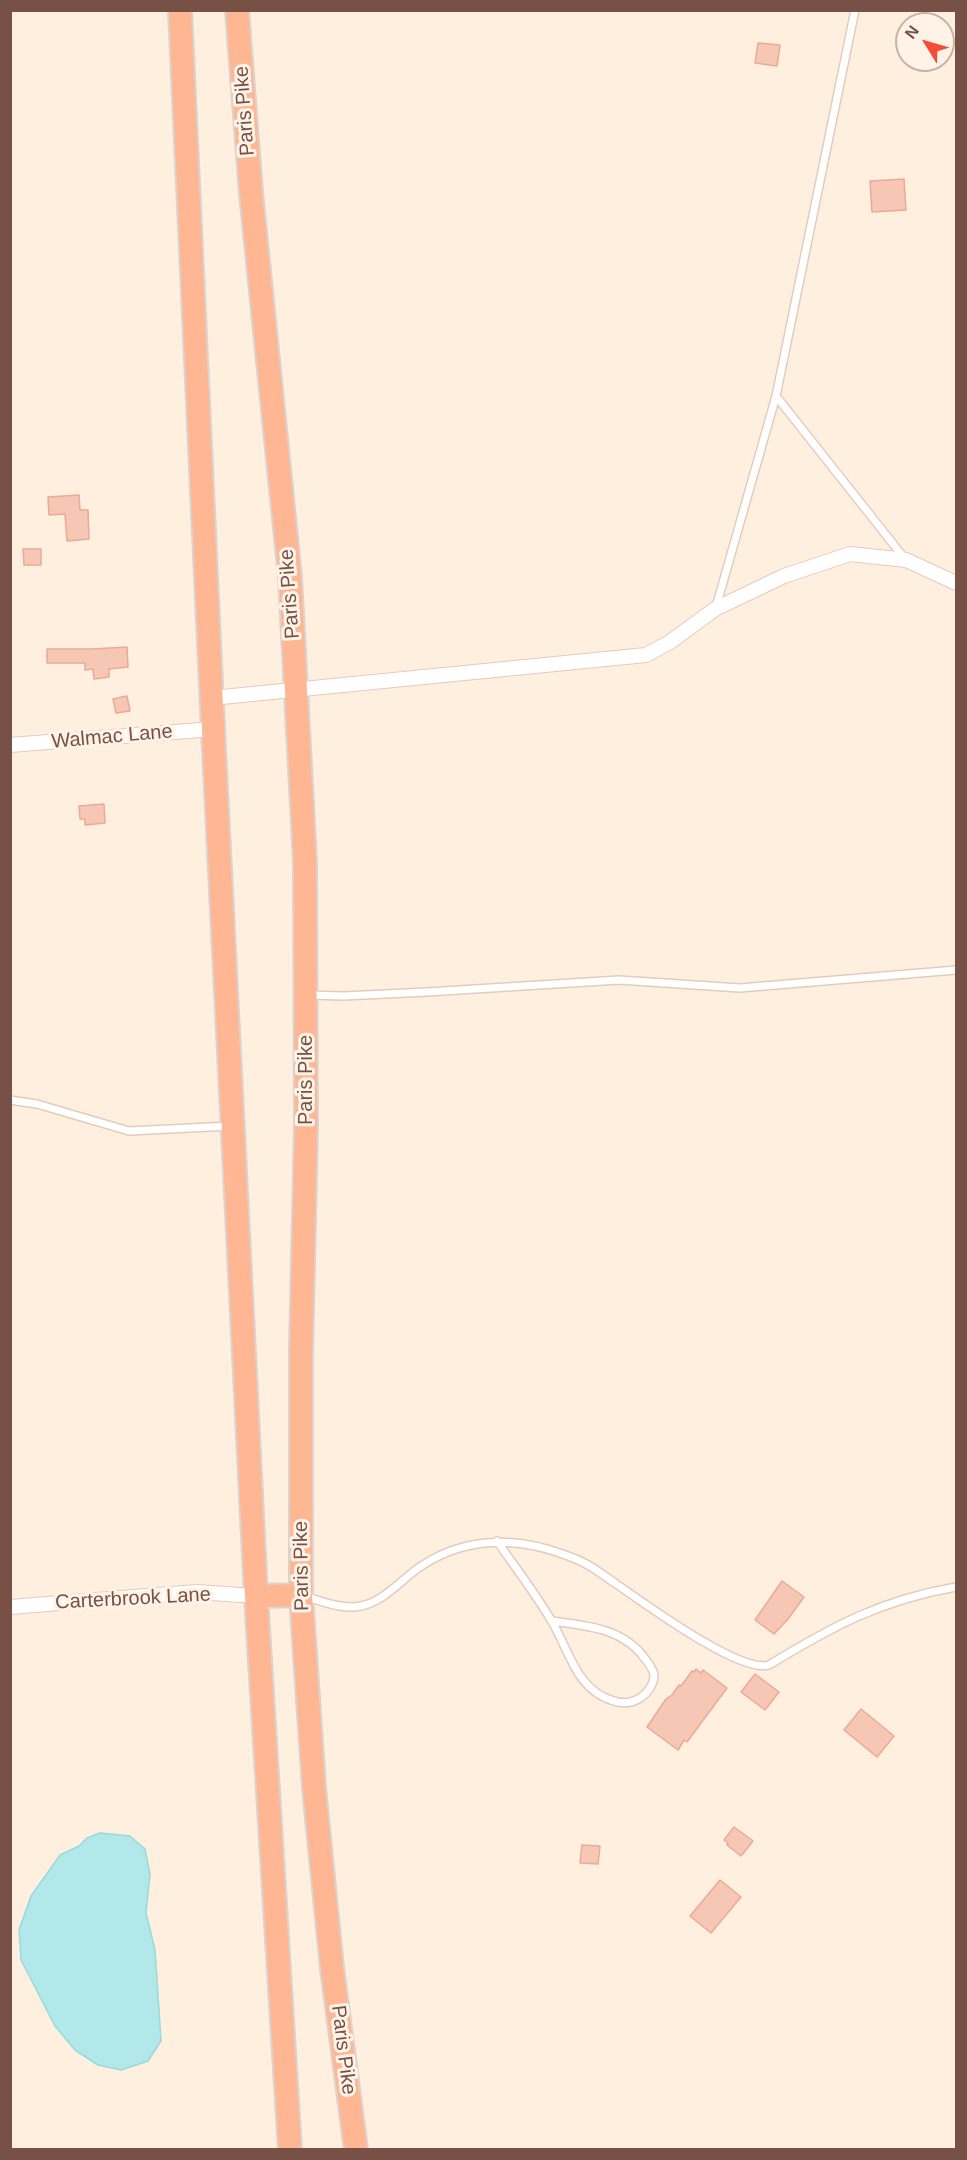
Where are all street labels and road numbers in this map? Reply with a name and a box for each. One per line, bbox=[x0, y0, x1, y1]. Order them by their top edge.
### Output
street label: Paris Pike bbox=[230, 65, 260, 157]
street label: Paris Pike bbox=[275, 548, 305, 640]
street label: Walmac Lane bbox=[50, 720, 174, 754]
street label: Paris Pike bbox=[294, 1035, 318, 1125]
street label: Paris Pike bbox=[289, 1521, 315, 1611]
street label: Carterbrook Lane bbox=[55, 1583, 211, 1615]
street label: Paris Pike bbox=[326, 2004, 360, 2096]

